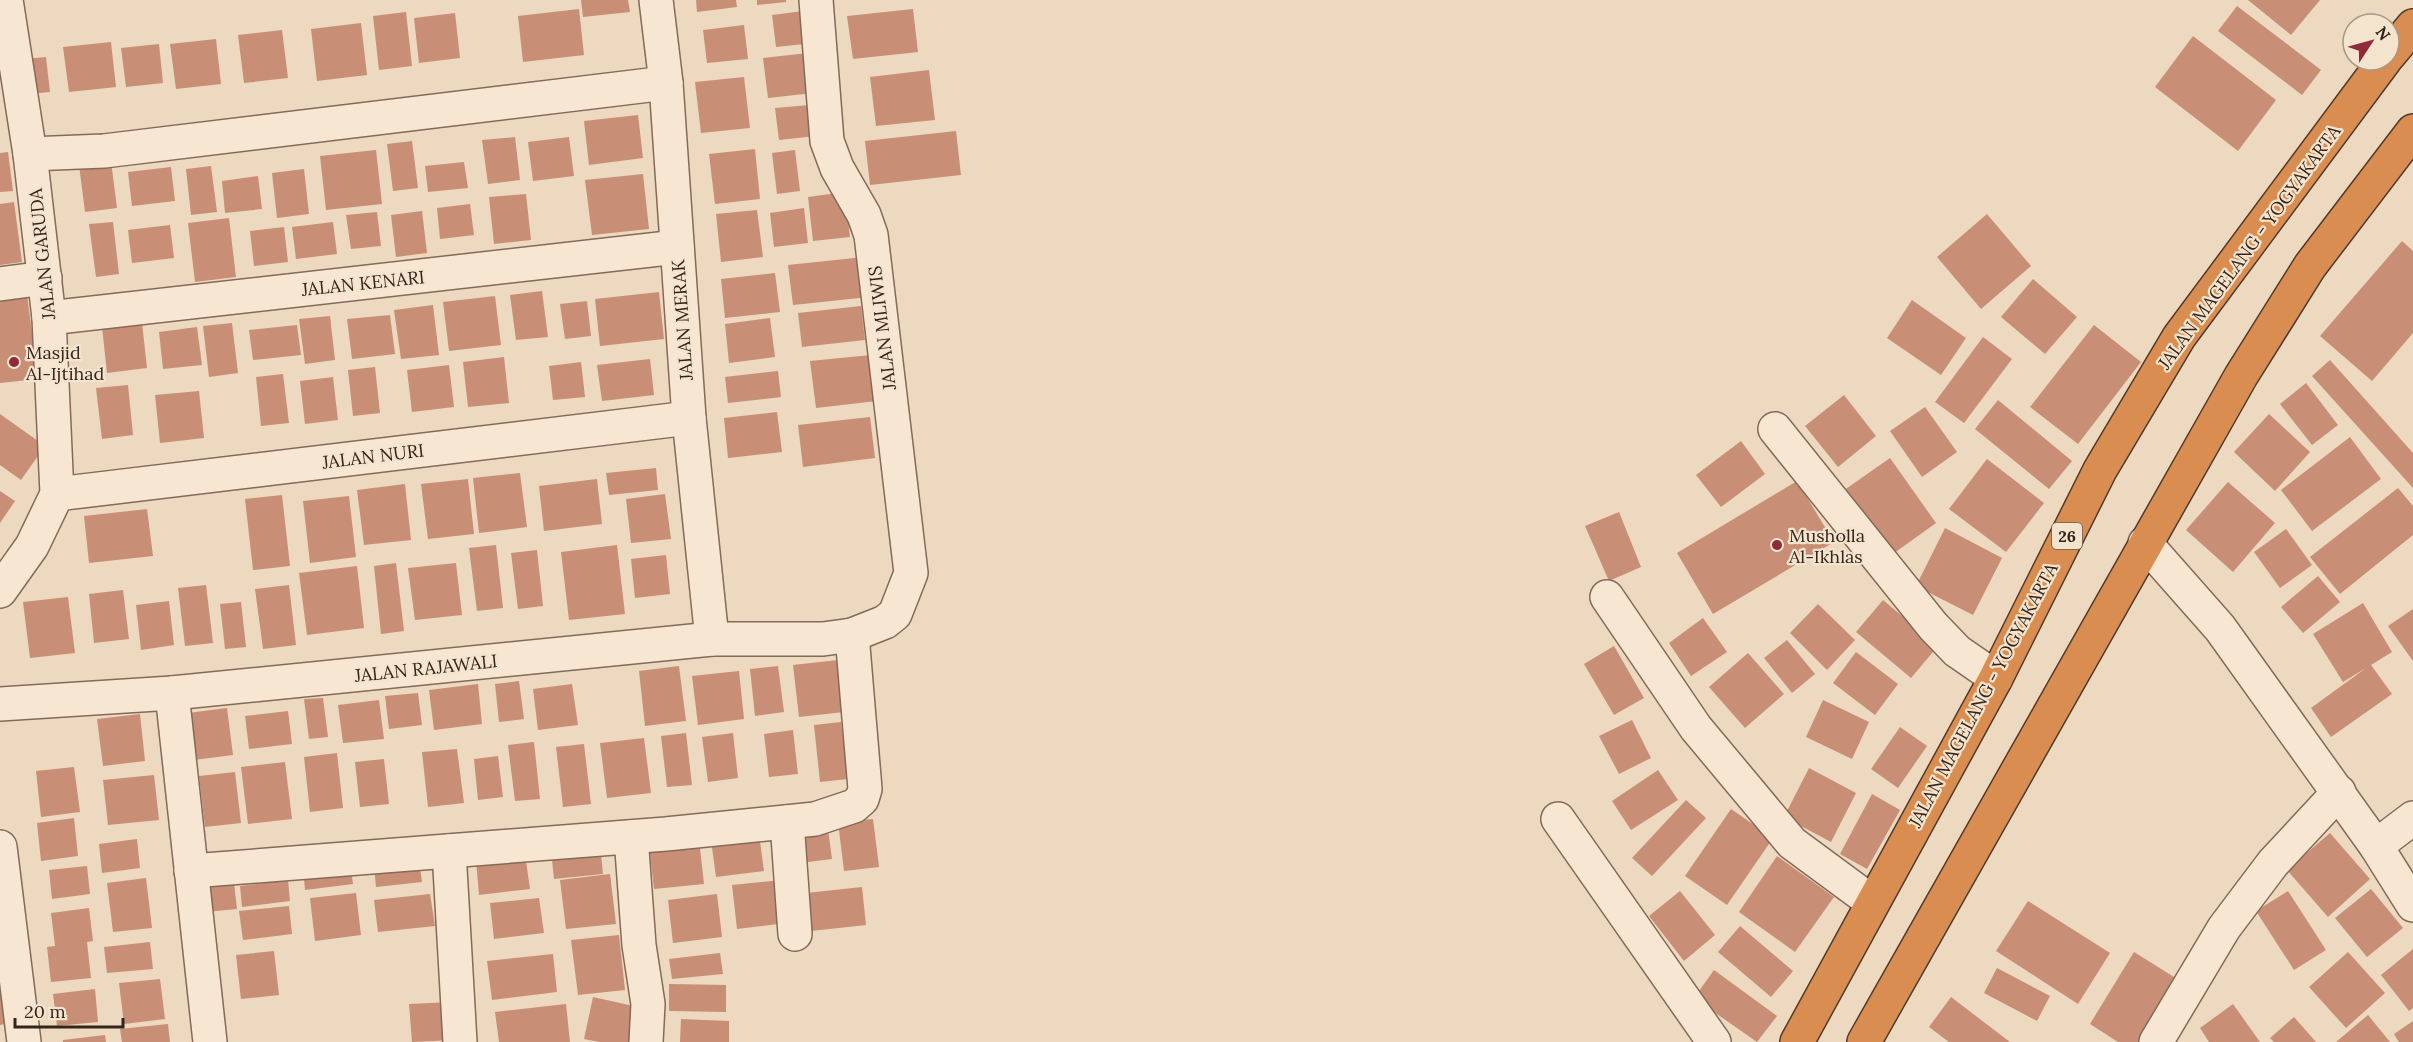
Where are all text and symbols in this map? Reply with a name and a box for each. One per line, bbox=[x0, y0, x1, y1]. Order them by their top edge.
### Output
north arrow bbox=[2341, 12, 2401, 72]
text: N bbox=[2371, 22, 2395, 44]
street label: JALAN MAGELANG - YOGYAKARTA bbox=[2152, 120, 2346, 374]
street label: JALAN GARUDA bbox=[24, 186, 60, 322]
street label: JALAN MERAK bbox=[666, 258, 698, 382]
street label: JALAN KENARI bbox=[299, 265, 426, 301]
street label: JALAN MLIWIS bbox=[863, 265, 901, 392]
place label: Masjid Al-Ijtihad bbox=[25, 341, 105, 385]
marker: Masjid Al-Ijtihad bbox=[7, 355, 21, 369]
street label: JALAN NURI bbox=[320, 438, 425, 474]
road number: 26 bbox=[2052, 523, 2082, 549]
place label: Musholla Al-Ikhlas bbox=[1788, 524, 1865, 568]
marker: Musholla Al-Ikhlas bbox=[1770, 538, 1784, 552]
street label: JALAN MAGELANG - YOGYAKARTA bbox=[1903, 558, 2063, 832]
street label: JALAN RAJAWALI bbox=[352, 649, 499, 687]
scale bar bbox=[15, 991, 123, 1029]
text: 20 m bbox=[24, 1000, 66, 1023]

